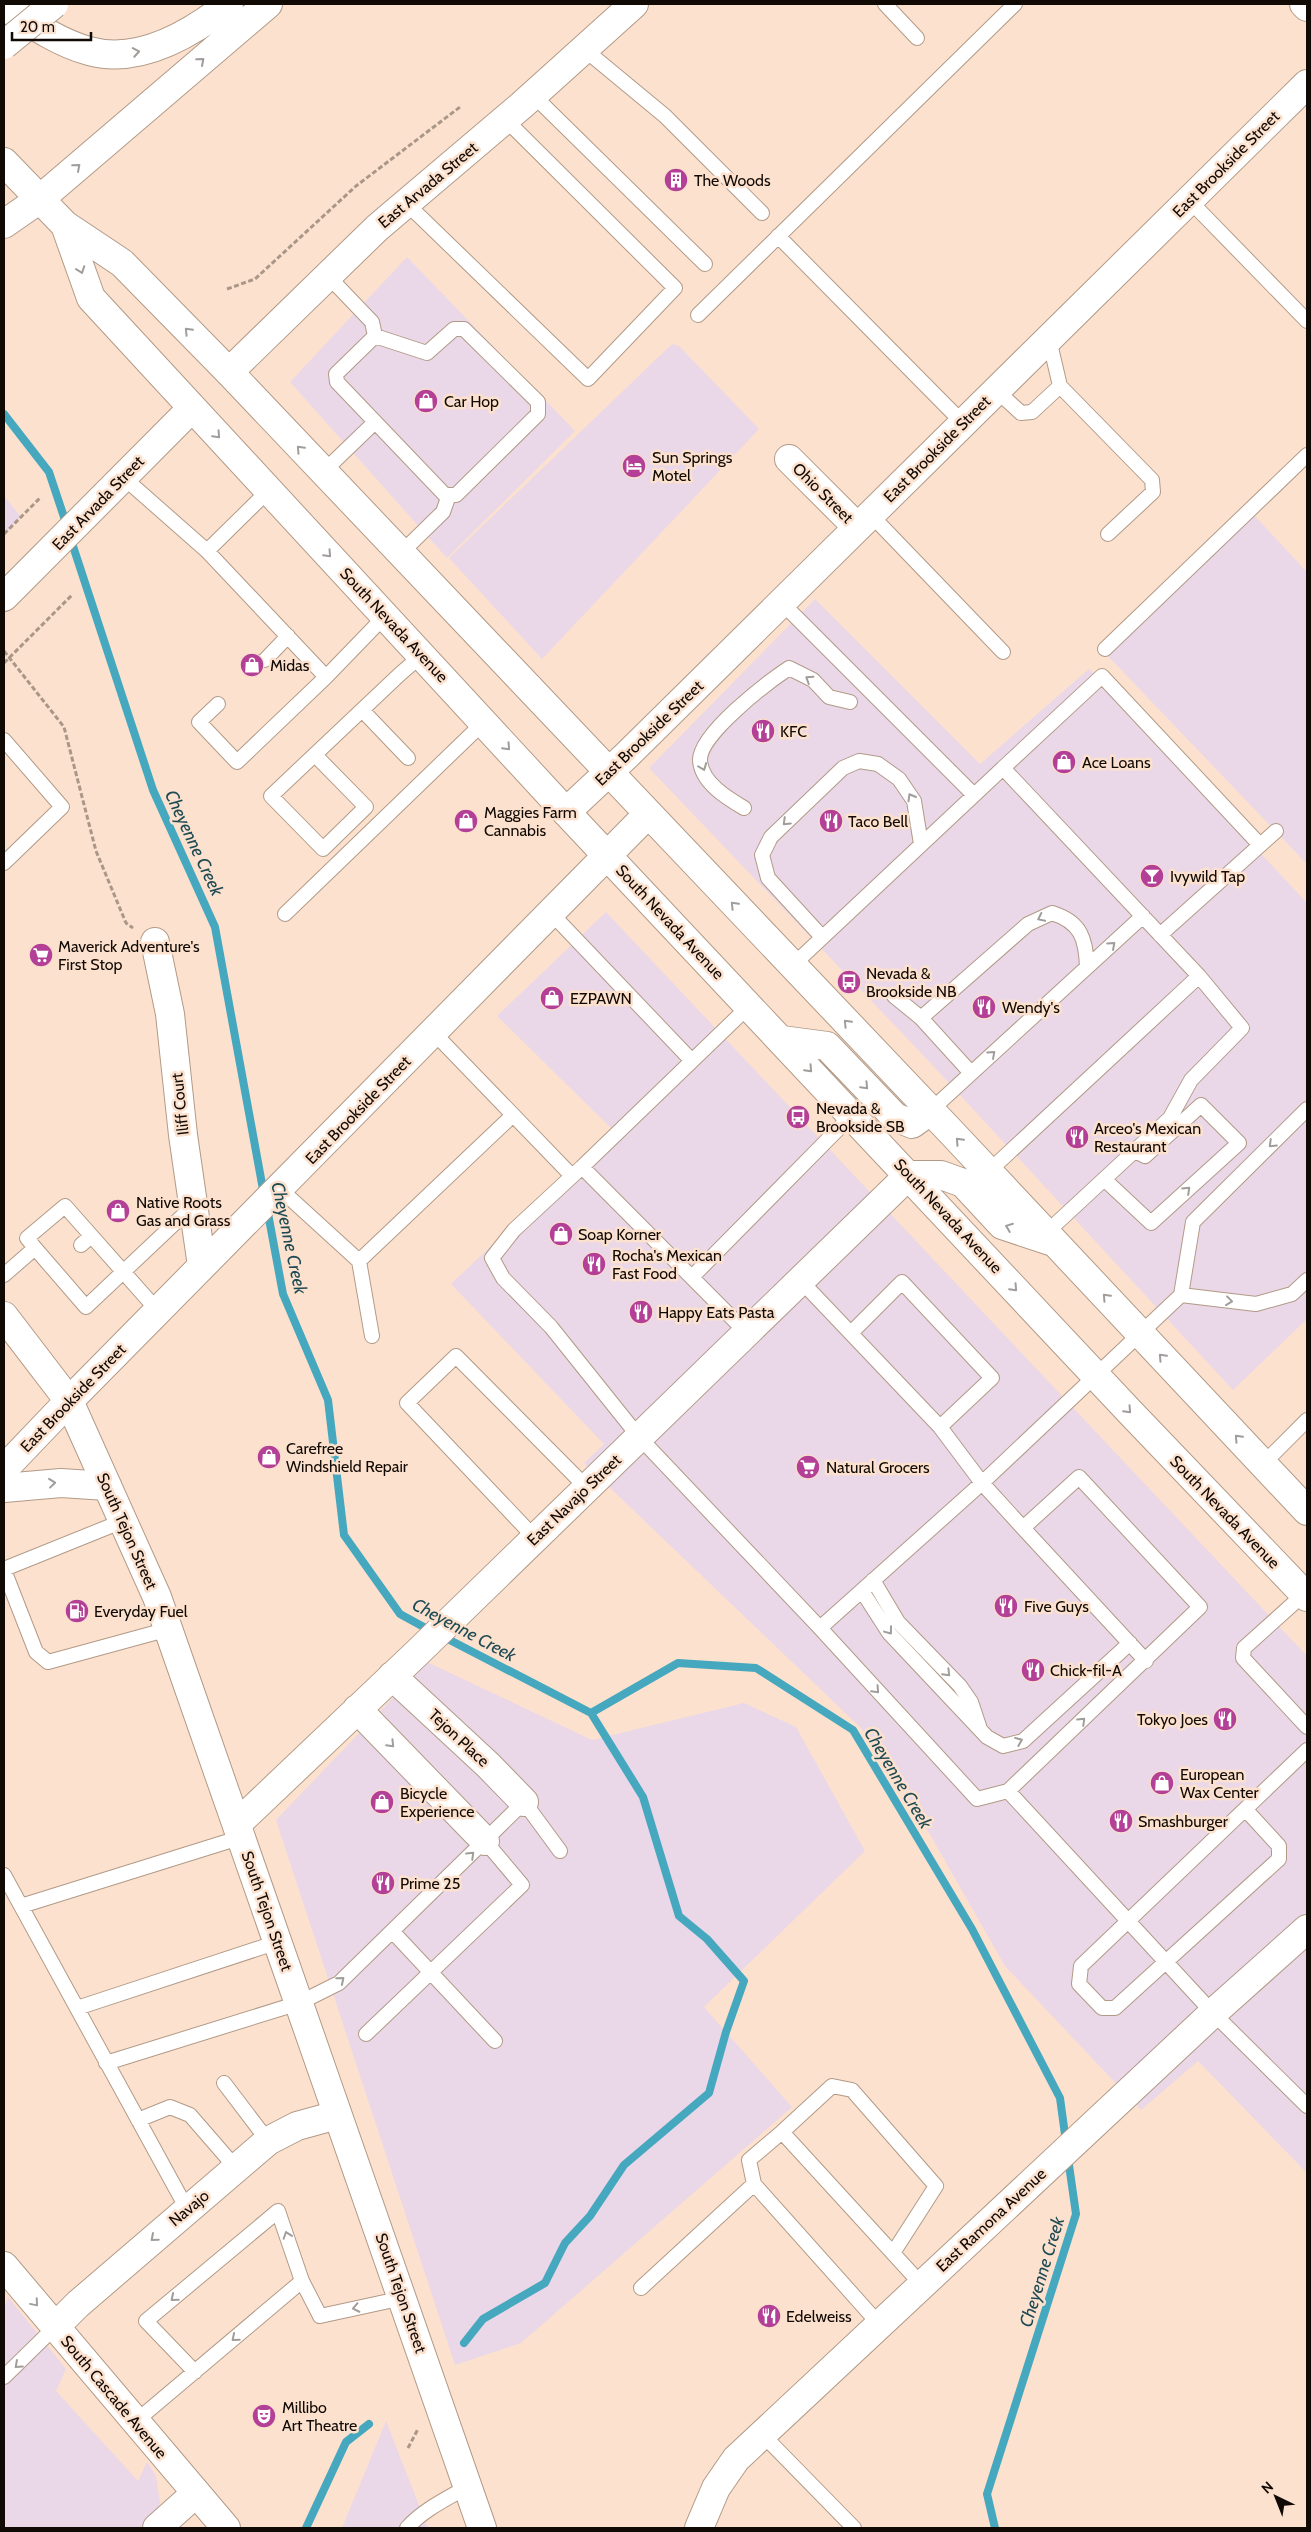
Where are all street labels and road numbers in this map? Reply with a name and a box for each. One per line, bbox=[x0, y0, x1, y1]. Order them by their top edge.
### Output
street label: East Brookside Street bbox=[1169, 106, 1284, 221]
street label: East Arvada Street bbox=[374, 138, 482, 232]
street label: East Brookside Street bbox=[880, 391, 995, 506]
street label: East Arvada Street bbox=[48, 451, 148, 554]
street label: Ohio Street bbox=[789, 459, 858, 528]
street label: South Nevada Avenue bbox=[336, 564, 452, 686]
street label: East Brookside Street bbox=[591, 676, 707, 790]
street label: South Nevada Avenue bbox=[612, 861, 728, 983]
street label: East Brookside Street bbox=[301, 1052, 415, 1168]
street label: Iliff Court bbox=[167, 1071, 193, 1136]
street label: South Nevada Avenue bbox=[890, 1155, 1006, 1277]
street label: East Brookside Street bbox=[16, 1340, 130, 1456]
street label: East Navajo Street bbox=[523, 1450, 625, 1550]
street label: South Nevada Avenue bbox=[1166, 1452, 1284, 1572]
street label: South Tejon Street bbox=[93, 1470, 161, 1593]
street label: Tejon Place bbox=[425, 1705, 493, 1771]
street label: South Tejon Street bbox=[238, 1849, 297, 1974]
street label: East Ramona Avenue bbox=[932, 2164, 1050, 2276]
street label: Navajo bbox=[165, 2186, 213, 2230]
street label: South Tejon Street bbox=[372, 2231, 431, 2356]
street label: South Cascade Avenue bbox=[57, 2332, 171, 2462]

